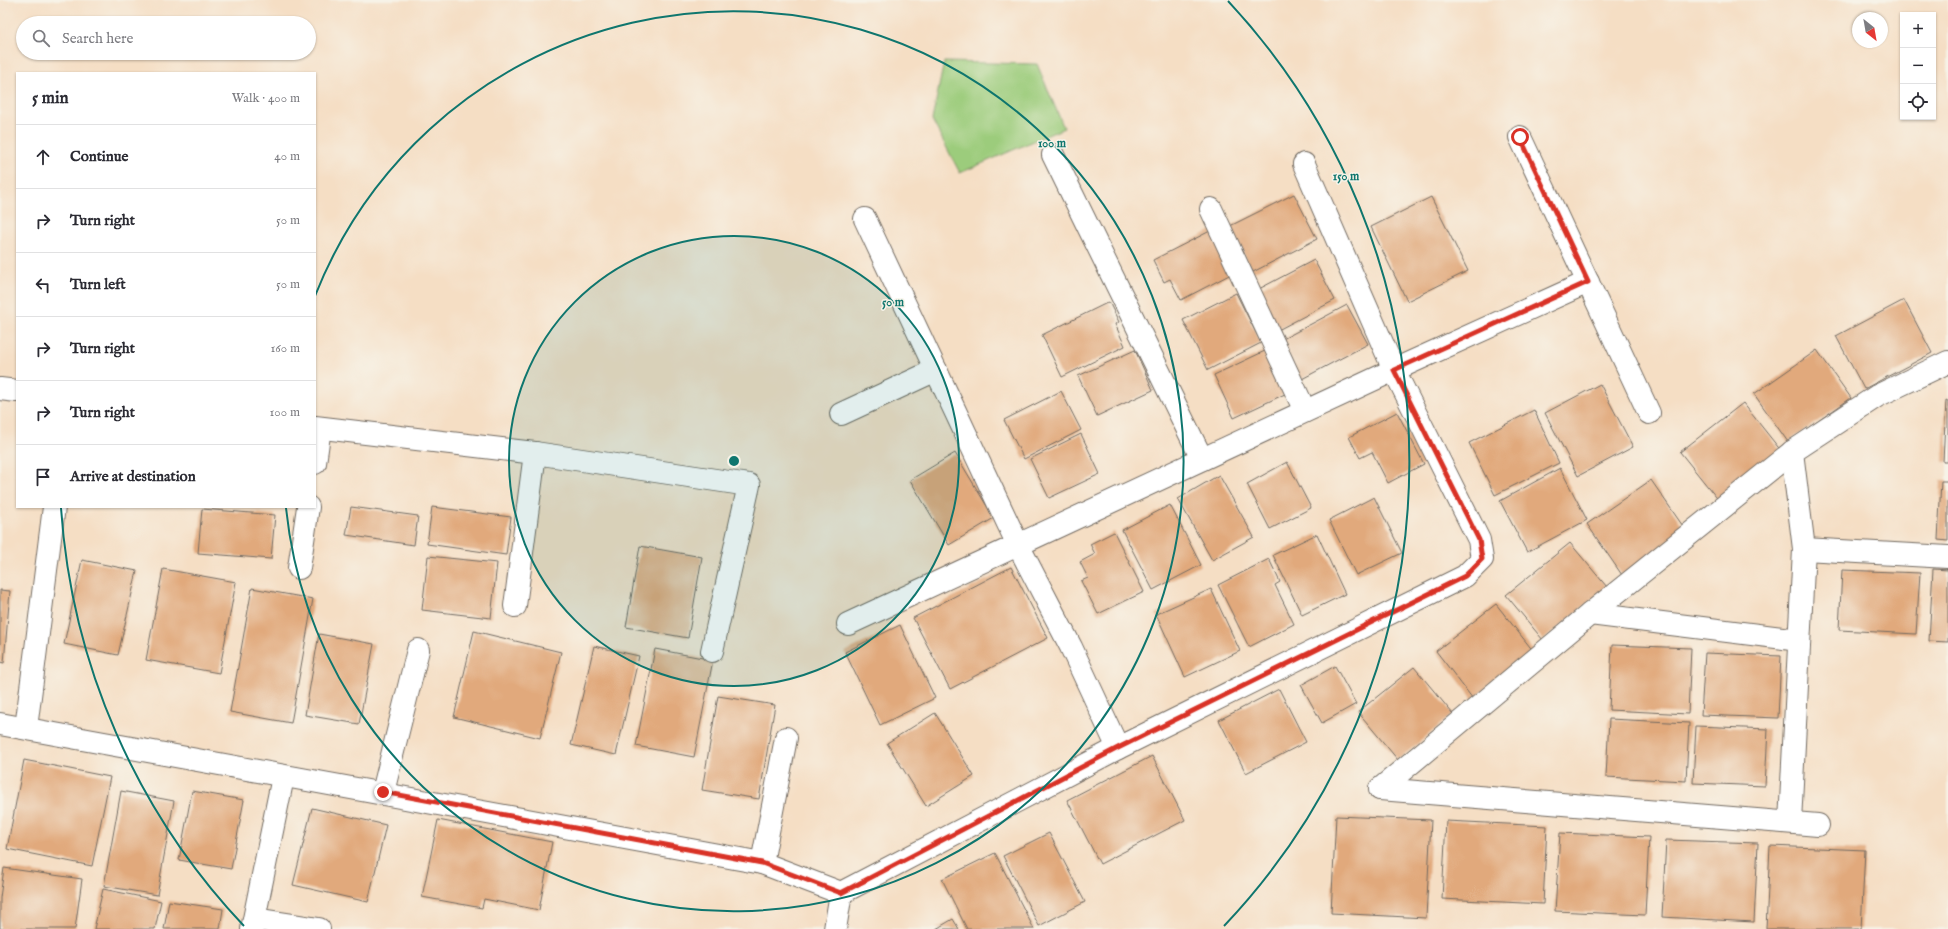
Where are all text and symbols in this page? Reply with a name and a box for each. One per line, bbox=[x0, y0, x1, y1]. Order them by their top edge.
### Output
north arrow bbox=[1852, 12, 1888, 48]
map controls bbox=[1900, 12, 1936, 120]
button: + bbox=[1900, 12, 1936, 48]
search box bbox=[16, 16, 316, 60]
icon: search bbox=[30, 27, 52, 49]
text: Search here bbox=[62, 29, 133, 48]
button: − bbox=[1900, 48, 1936, 84]
button: locate bbox=[1900, 84, 1936, 120]
text: 5 min bbox=[32, 88, 69, 109]
text: Walk · 400 m bbox=[232, 90, 300, 107]
route start bbox=[1511, 128, 1529, 146]
text: 100 m bbox=[1038, 136, 1067, 151]
icon: ahead bbox=[32, 146, 54, 168]
text: Continue bbox=[70, 147, 128, 166]
text: 40 m bbox=[274, 148, 300, 165]
text: 150 m bbox=[1333, 169, 1360, 184]
icon: right bbox=[32, 210, 54, 232]
text: Turn right bbox=[70, 211, 135, 230]
text: 50 m bbox=[276, 212, 300, 229]
icon: left bbox=[32, 274, 54, 296]
text: Turn left bbox=[70, 275, 126, 294]
text: 50 m bbox=[276, 276, 300, 293]
text: 50 m bbox=[882, 295, 905, 310]
icon: right bbox=[32, 338, 54, 360]
text: Turn right bbox=[70, 339, 135, 358]
text: 160 m bbox=[270, 340, 300, 357]
icon: right bbox=[32, 402, 54, 424]
text: Turn right bbox=[70, 403, 135, 422]
text: 100 m bbox=[270, 404, 300, 421]
centre of rings bbox=[727, 454, 741, 468]
icon: arrive bbox=[32, 466, 54, 488]
text: Arrive at destination bbox=[70, 467, 196, 486]
route end bbox=[374, 783, 392, 801]

